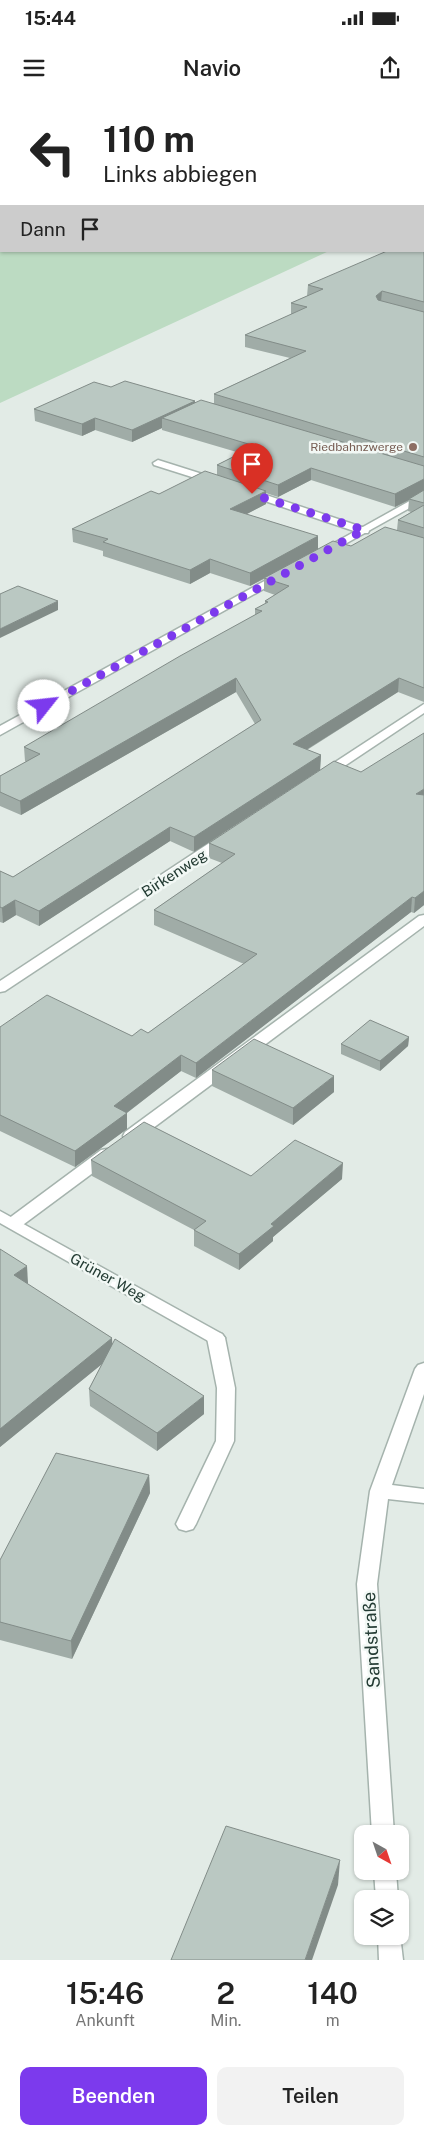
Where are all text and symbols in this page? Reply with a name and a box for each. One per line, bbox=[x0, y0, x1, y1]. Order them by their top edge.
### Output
text: 15:44 bbox=[25, 7, 76, 29]
icon: menu bbox=[20, 54, 48, 82]
icon: share bbox=[376, 54, 404, 82]
text: Navio bbox=[183, 55, 241, 81]
text: 110 m bbox=[103, 119, 195, 160]
icon: left bbox=[20, 120, 85, 185]
text: Links abbiegen bbox=[103, 161, 257, 187]
icon: arrive bbox=[76, 215, 104, 243]
text: Dann bbox=[20, 218, 66, 240]
place label: Riedbahnzwerge bbox=[310, 440, 403, 454]
marker: Riedbahnzwerge bbox=[407, 441, 419, 453]
pin bbox=[231, 443, 273, 494]
icon: arrive bbox=[238, 450, 266, 478]
position arrow bbox=[17, 679, 69, 731]
street label: Birkenweg bbox=[138, 846, 210, 900]
street label: Grüner Weg bbox=[67, 1249, 149, 1305]
street label: Sandstraße bbox=[358, 1591, 384, 1689]
north arrow bbox=[354, 1825, 409, 1880]
map controls bbox=[354, 1825, 409, 1945]
button: layers bbox=[354, 1890, 409, 1945]
text: 15:46 bbox=[66, 1975, 144, 2011]
text: 2 bbox=[216, 1975, 235, 2011]
text: 140 bbox=[307, 1975, 358, 2011]
text: Ankunft bbox=[75, 2011, 135, 2030]
text: Min. bbox=[210, 2011, 241, 2030]
text: m bbox=[326, 2011, 340, 2030]
button: Beenden bbox=[20, 2067, 207, 2125]
button: Teilen bbox=[217, 2067, 404, 2125]

